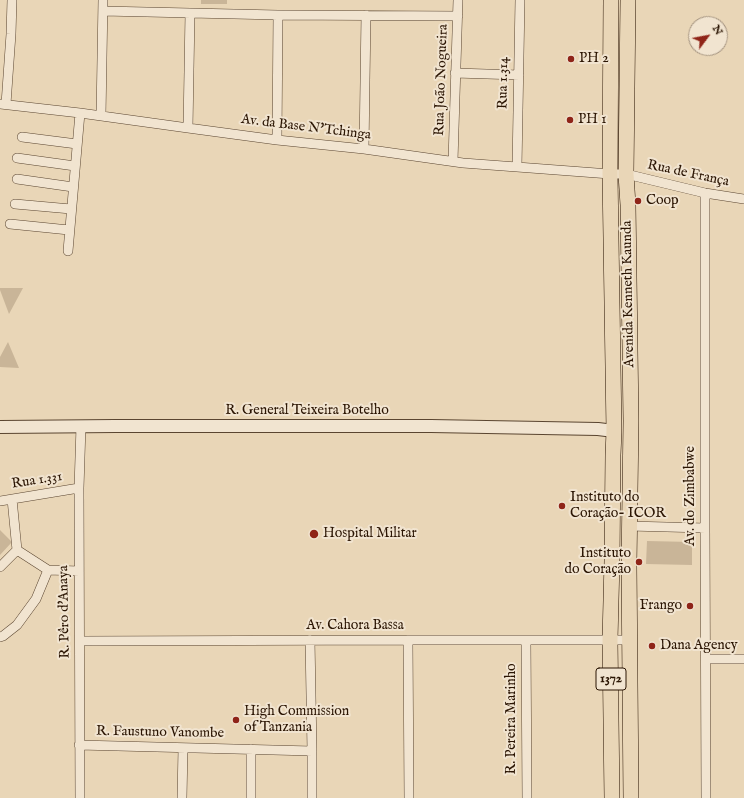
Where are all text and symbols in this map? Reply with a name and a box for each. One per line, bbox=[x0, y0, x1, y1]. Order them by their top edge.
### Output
north arrow bbox=[688, 16, 728, 56]
text: N bbox=[709, 22, 726, 38]
street label: Rua João Nogueira bbox=[432, 24, 452, 136]
place label: PH 2 bbox=[579, 51, 609, 67]
marker: PH 2 bbox=[566, 54, 576, 64]
street label: Rua 1.314 bbox=[495, 57, 513, 109]
street label: Av. da Base N'Tchinga bbox=[240, 112, 372, 144]
place label: PH 1 bbox=[578, 112, 606, 128]
marker: PH 1 bbox=[565, 115, 575, 125]
street label: Rua de França bbox=[646, 157, 730, 191]
place label: Coop bbox=[646, 193, 679, 209]
marker: Coop bbox=[633, 196, 643, 206]
street label: Avenida Kenneth Kaunda bbox=[619, 220, 639, 368]
street label: R. General Teixeira Botelho bbox=[225, 403, 389, 419]
street label: Av. do Zimbabwe bbox=[683, 446, 699, 546]
street label: Rua 1.331 bbox=[11, 469, 63, 493]
place label: Instituto do Coração- ICOR bbox=[570, 490, 666, 522]
marker: Instituto do Coração- ICOR bbox=[557, 501, 567, 511]
place label: Hospital Militar bbox=[323, 526, 417, 542]
marker: Hospital Militar bbox=[308, 528, 320, 540]
place label: Instituto do Coração bbox=[565, 546, 631, 578]
marker: Instituto do Coração bbox=[634, 557, 644, 567]
street label: R. Pêro d'Anaya bbox=[56, 565, 74, 659]
place label: Frango bbox=[640, 598, 682, 614]
marker: Frango bbox=[685, 601, 695, 611]
street label: Av. Cahora Bassa bbox=[306, 618, 404, 634]
place label: Dana Agency bbox=[660, 638, 738, 654]
marker: Dana Agency bbox=[647, 641, 657, 651]
street label: R. Pereira Marinho bbox=[504, 663, 520, 775]
road number: 1372 bbox=[596, 668, 626, 690]
place label: High Commission of Tanzania bbox=[244, 704, 349, 736]
marker: High Commission of Tanzania bbox=[231, 715, 241, 725]
street label: R. Faustuno Vanombe bbox=[96, 723, 224, 743]

